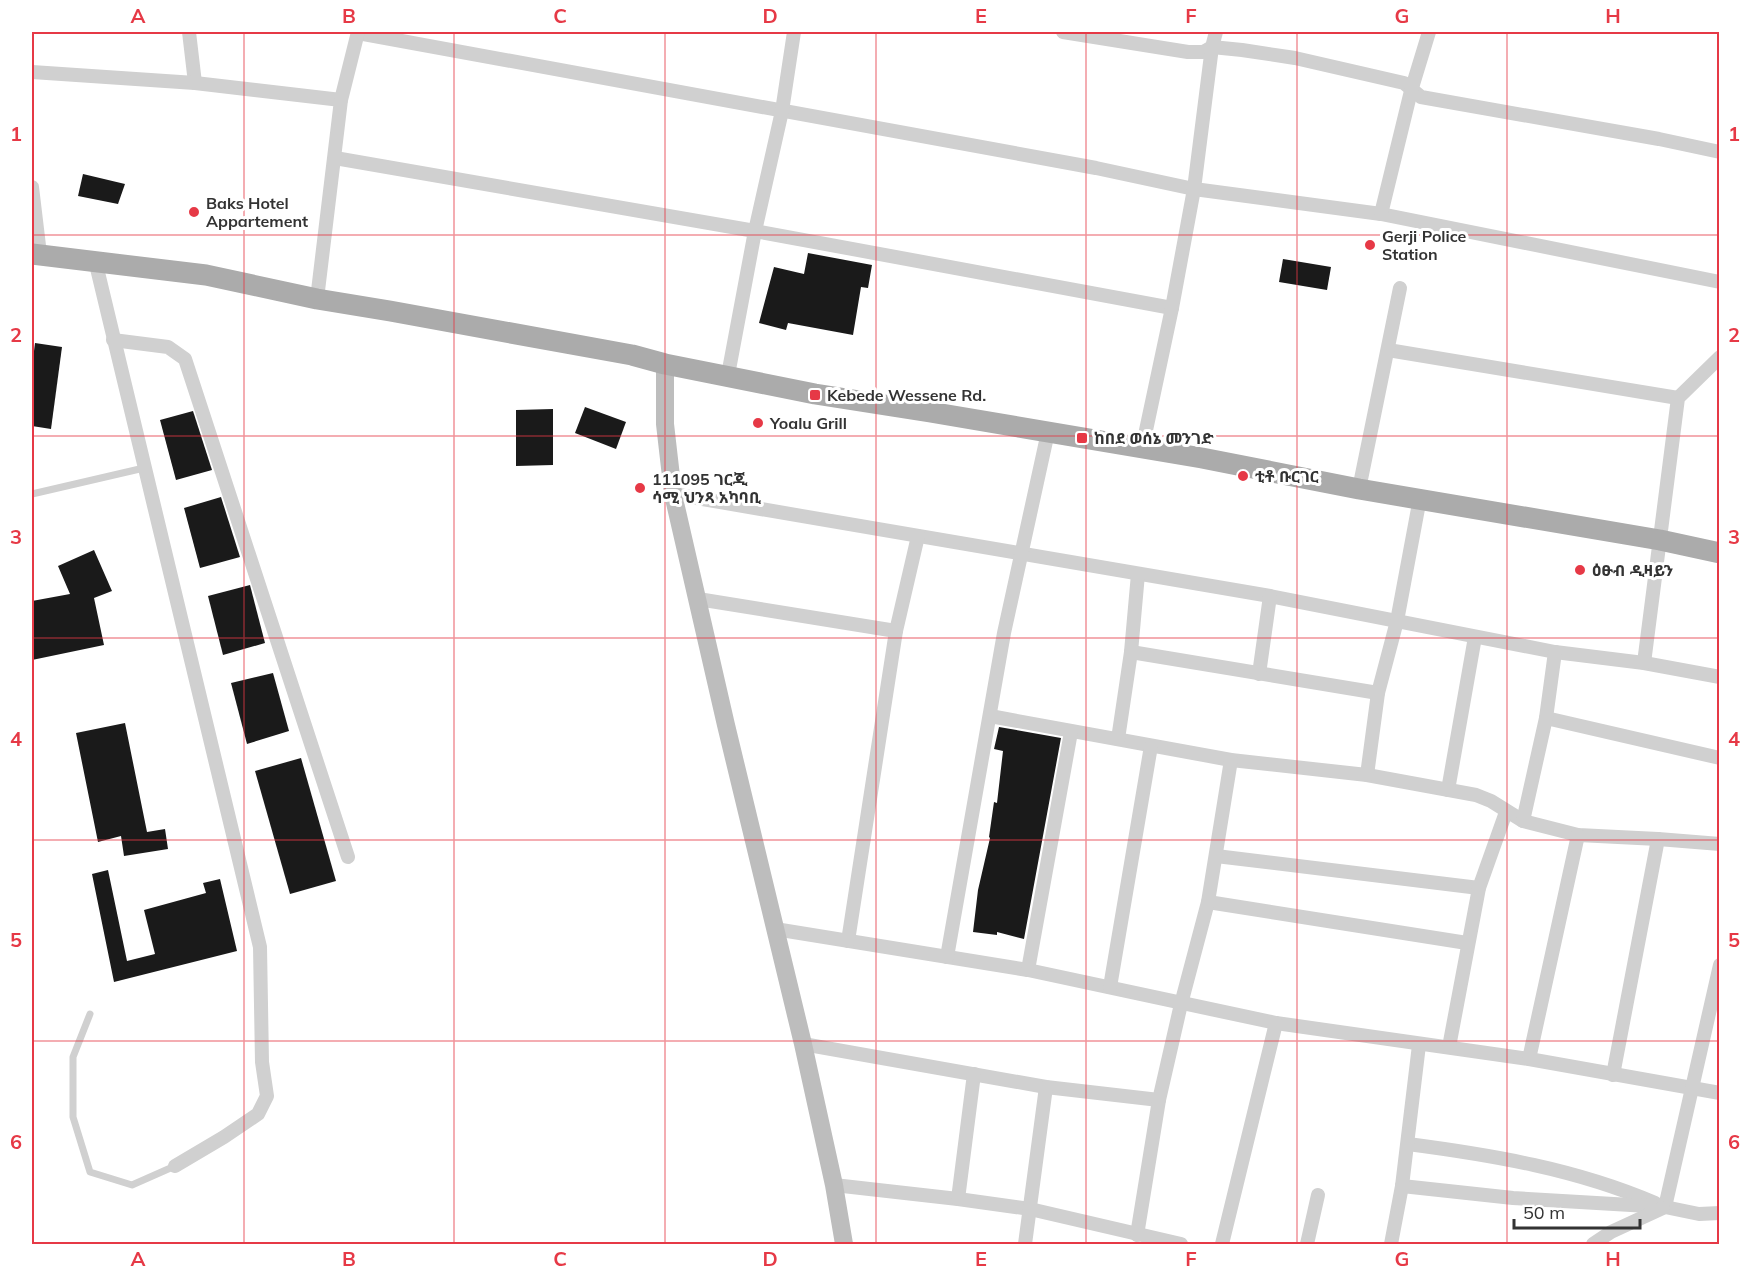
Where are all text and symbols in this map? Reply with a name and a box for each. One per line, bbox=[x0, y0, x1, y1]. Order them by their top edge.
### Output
text: A bbox=[131, 3, 146, 28]
text: B bbox=[342, 3, 356, 28]
text: C bbox=[553, 3, 567, 28]
text: D bbox=[762, 3, 778, 28]
text: E bbox=[975, 3, 987, 28]
text: F bbox=[1185, 3, 1197, 28]
text: G bbox=[1395, 3, 1409, 28]
text: H bbox=[1605, 3, 1621, 28]
text: 1 bbox=[10, 121, 22, 146]
text: 1 bbox=[1728, 121, 1740, 146]
place label: Baks Hotel Appartement bbox=[206, 193, 308, 231]
marker: Baks Hotel Appartement bbox=[187, 205, 201, 219]
place label: Gerji Police Station bbox=[1382, 226, 1467, 264]
marker: Gerji Police Station bbox=[1363, 238, 1377, 252]
text: 2 bbox=[10, 322, 22, 347]
text: 2 bbox=[1728, 322, 1740, 347]
place label: Kebede Wessene Rd. bbox=[827, 385, 986, 405]
marker: Kebede Wessene Rd. bbox=[808, 388, 822, 402]
place label: Yoalu Grill bbox=[769, 413, 847, 433]
marker: Yoalu Grill bbox=[751, 416, 765, 430]
place label: ከበደ ወሰኔ መንገድ bbox=[1094, 428, 1214, 448]
marker: ከበደ ወሰኔ መንገድ bbox=[1075, 431, 1089, 445]
place label: ቲቶ ቡርገር bbox=[1255, 466, 1319, 486]
place label: 111095 ገርጂ ሳሚ ህንጻ አካባቢ bbox=[652, 469, 761, 507]
marker: ቲቶ ቡርገር bbox=[1236, 469, 1250, 483]
marker: 111095 ገርጂ ሳሚ ህንጻ አካባቢ bbox=[633, 481, 647, 495]
text: 3 bbox=[10, 524, 22, 549]
text: 3 bbox=[1728, 524, 1740, 549]
place label: ዕፁብ ዲዛይን bbox=[1592, 560, 1674, 580]
marker: ዕፁብ ዲዛይን bbox=[1573, 563, 1587, 577]
text: 4 bbox=[10, 726, 22, 751]
text: 4 bbox=[1728, 726, 1740, 751]
text: 5 bbox=[10, 927, 22, 952]
text: 5 bbox=[1728, 927, 1740, 952]
text: 6 bbox=[10, 1129, 22, 1154]
text: 6 bbox=[1728, 1129, 1740, 1154]
scale bar bbox=[1514, 1192, 1640, 1230]
text: 50 m bbox=[1523, 1201, 1565, 1224]
text: A bbox=[131, 1246, 146, 1271]
text: B bbox=[342, 1246, 356, 1271]
text: C bbox=[553, 1246, 567, 1271]
text: D bbox=[762, 1246, 778, 1271]
text: E bbox=[975, 1246, 987, 1271]
text: F bbox=[1185, 1246, 1197, 1271]
text: G bbox=[1395, 1246, 1409, 1271]
text: H bbox=[1605, 1246, 1621, 1271]

